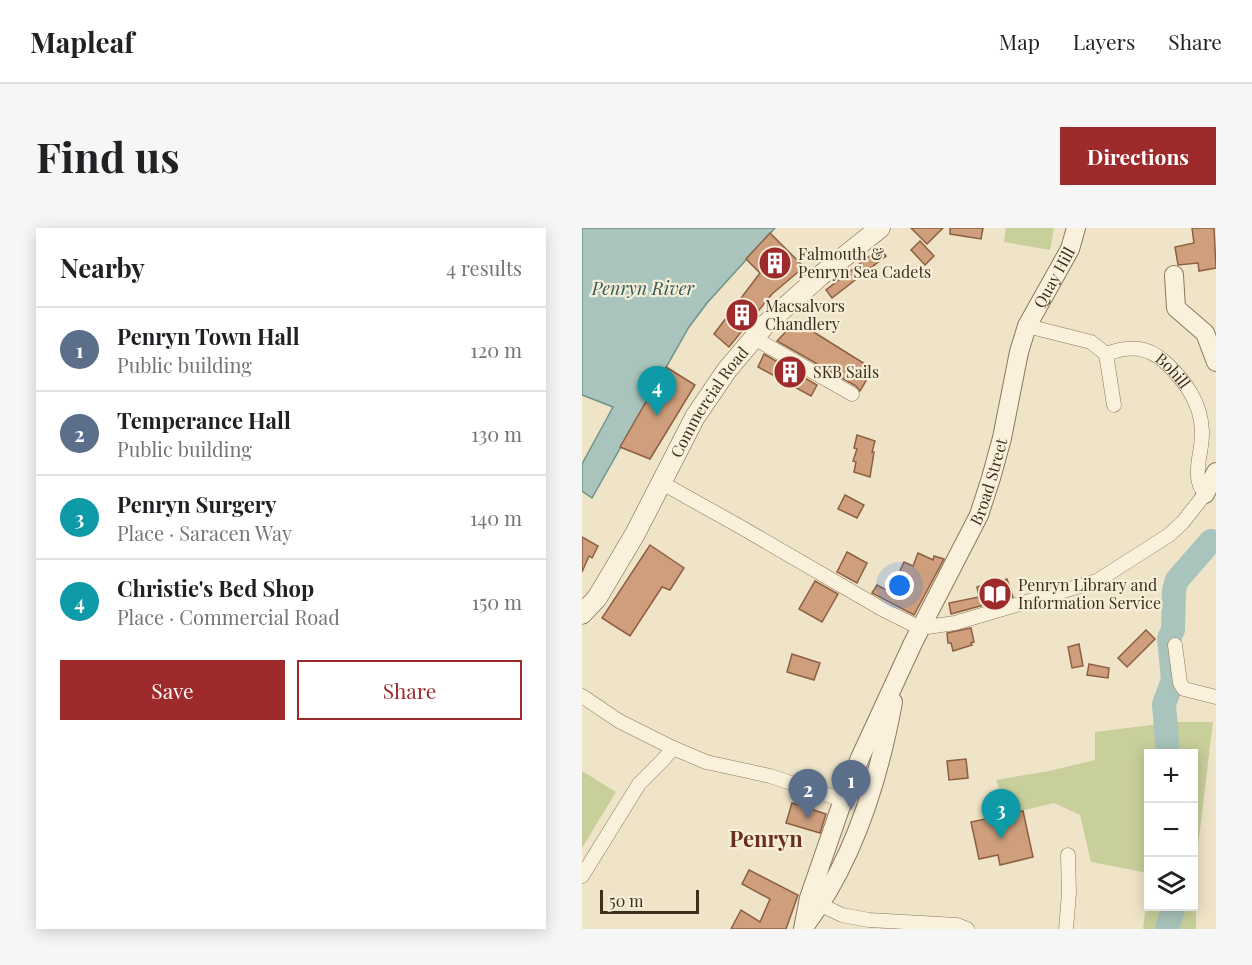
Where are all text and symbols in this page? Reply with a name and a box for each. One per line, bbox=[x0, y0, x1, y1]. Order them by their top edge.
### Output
text: Mapleaf bbox=[30, 23, 134, 60]
text: Map bbox=[999, 27, 1040, 55]
text: Layers bbox=[1073, 27, 1135, 55]
text: Share bbox=[1168, 27, 1222, 55]
button: Directions bbox=[1060, 127, 1216, 185]
text: Find us bbox=[36, 128, 180, 184]
place label: Falmouth & Penryn Sea Cadets bbox=[798, 243, 931, 282]
street label: Quay Hill bbox=[1028, 243, 1079, 312]
building icon: Falmouth & Penryn Sea Cadets bbox=[757, 245, 793, 281]
text: Nearby bbox=[60, 250, 145, 285]
text: 4 results bbox=[446, 254, 522, 281]
water label: Penryn River bbox=[591, 276, 695, 300]
place label: Macsalvors Chandlery bbox=[765, 295, 845, 334]
building icon: Macsalvors Chandlery bbox=[724, 297, 760, 333]
text: Penryn Town Hall bbox=[117, 321, 300, 351]
text: 1 bbox=[76, 336, 83, 363]
text: 120 m bbox=[470, 336, 522, 363]
street label: Commercial Road bbox=[665, 342, 752, 461]
street label: Bohill bbox=[1152, 348, 1196, 393]
text: Public building bbox=[117, 351, 252, 378]
building icon: SKB Sails bbox=[772, 354, 808, 390]
place label: SKB Sails bbox=[813, 361, 879, 382]
pin: 4 bbox=[638, 366, 676, 416]
text: Temperance Hall bbox=[117, 405, 291, 435]
text: 2 bbox=[74, 420, 85, 447]
text: 130 m bbox=[471, 420, 522, 447]
text: Public building bbox=[117, 435, 252, 462]
street label: Broad Street bbox=[965, 436, 1012, 529]
text: Penryn Surgery bbox=[117, 489, 276, 519]
text: 3 bbox=[75, 504, 84, 531]
text: 140 m bbox=[470, 504, 522, 531]
text: Place · Saracen Way bbox=[117, 519, 292, 546]
your location bbox=[885, 571, 914, 600]
text: Christie's Bed Shop bbox=[117, 573, 314, 603]
place label: Penryn Library and Information Service bbox=[1018, 574, 1161, 613]
library icon: Penryn Library and Information Service bbox=[977, 576, 1013, 612]
text: 4 bbox=[74, 588, 85, 615]
text: 150 m bbox=[472, 588, 522, 615]
text: Place · Commercial Road bbox=[117, 603, 340, 630]
button: Save bbox=[60, 660, 285, 720]
button: Share bbox=[297, 660, 522, 720]
map controls bbox=[1144, 749, 1198, 911]
button: + bbox=[1144, 749, 1198, 803]
pin: 1 bbox=[832, 760, 870, 810]
pin: 2 bbox=[788, 770, 828, 819]
pin: 3 bbox=[982, 790, 1020, 839]
button: − bbox=[1144, 803, 1198, 857]
district label: Penryn bbox=[729, 823, 803, 853]
button: layers bbox=[1144, 857, 1198, 911]
scale bar bbox=[600, 887, 699, 914]
text: 50 m bbox=[609, 890, 643, 911]

